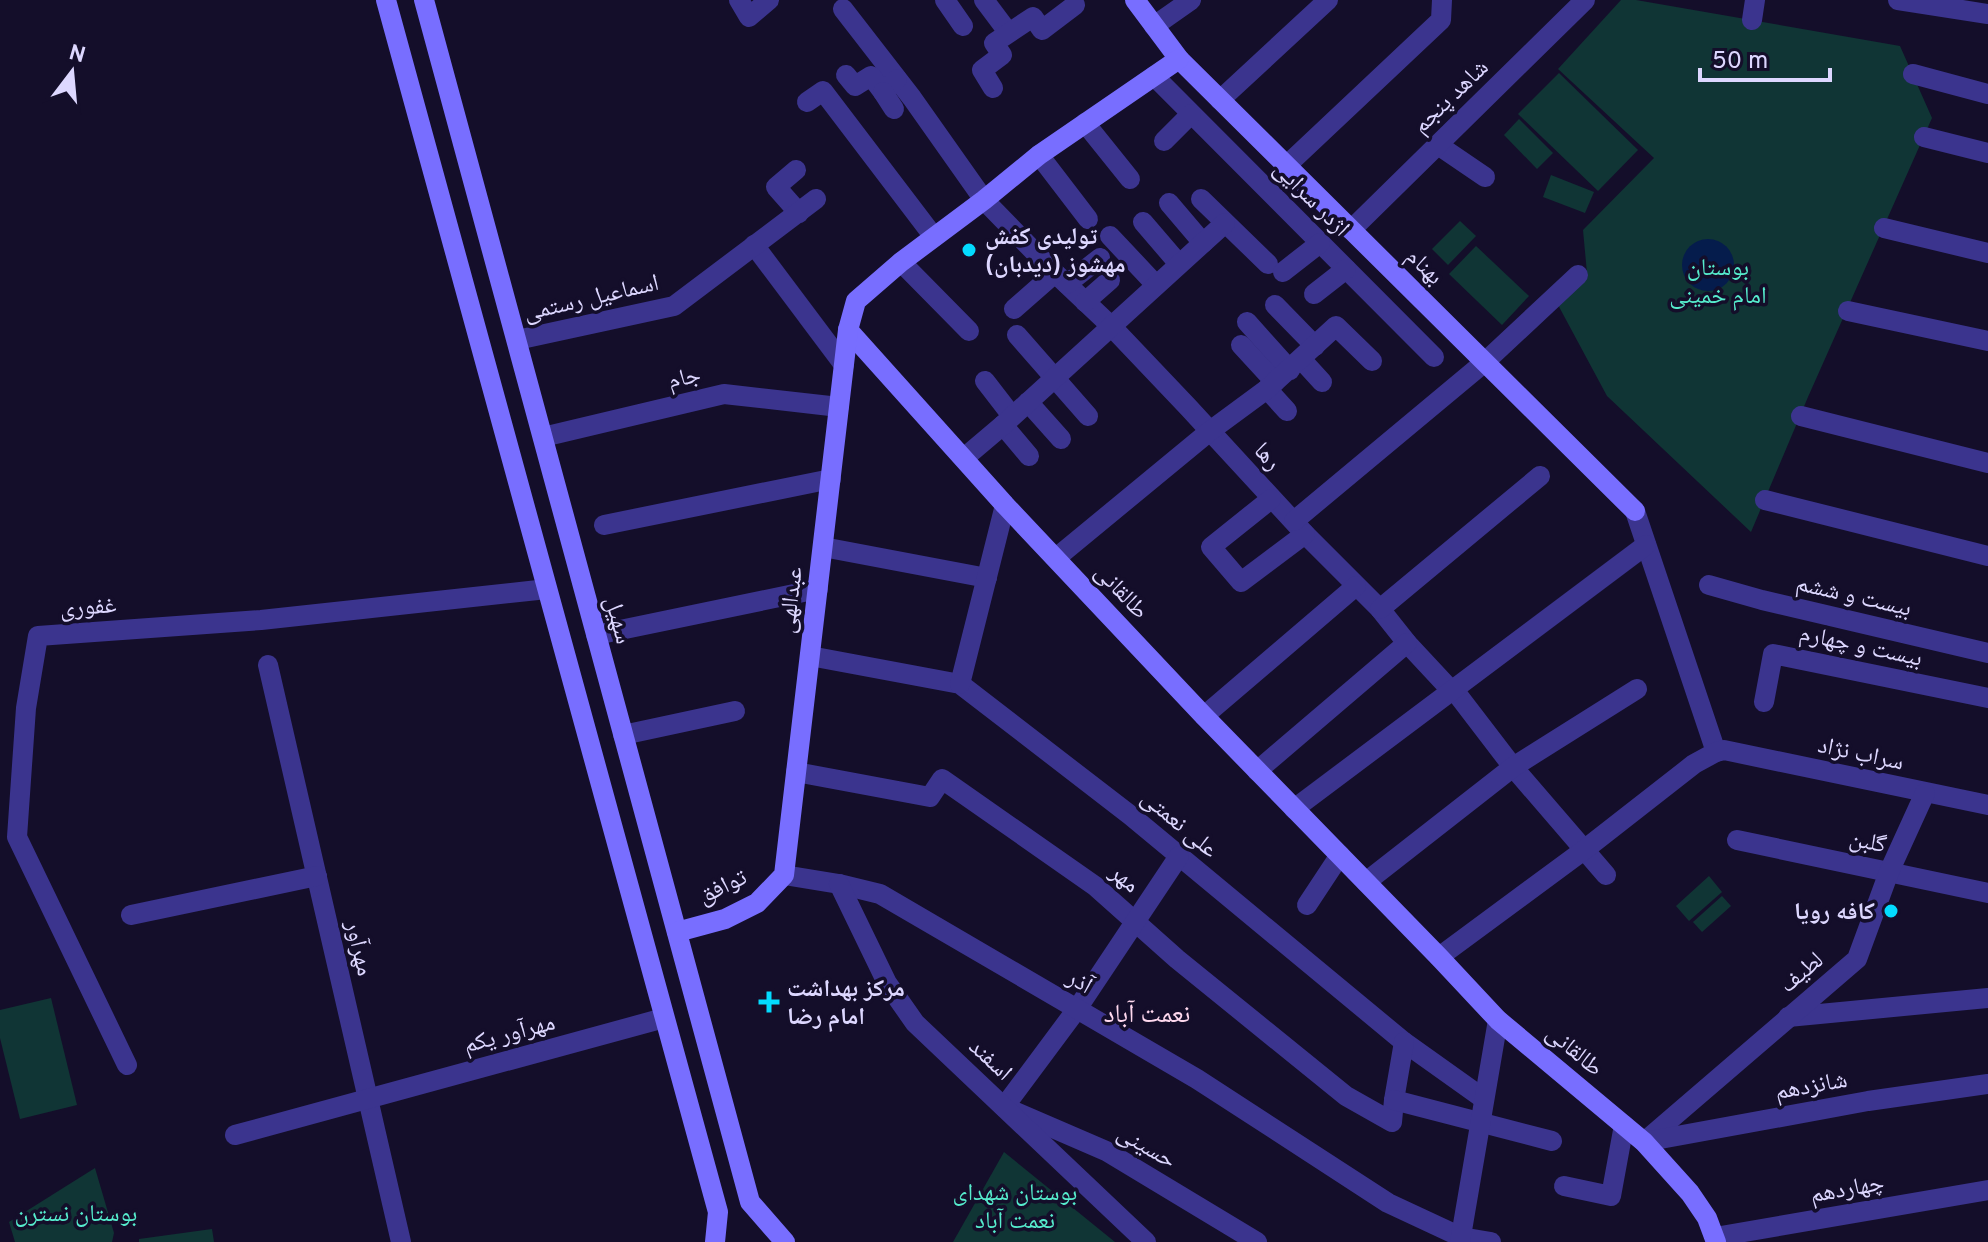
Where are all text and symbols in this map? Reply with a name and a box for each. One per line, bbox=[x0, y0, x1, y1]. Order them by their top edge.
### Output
north arrow bbox=[32, 32, 112, 112]
scale bar bbox=[1700, 32, 1830, 82]
text: N bbox=[66, 40, 88, 70]
text: 50 m bbox=[1712, 47, 1768, 77]
street label: شاهد پنجم bbox=[1407, 54, 1496, 141]
street label: اژدر سرایی bbox=[1266, 155, 1355, 244]
place label: تولیدی کفش مهشوز (دیدبان) bbox=[985, 223, 1126, 281]
marker: تولیدی کفش مهشوز (دیدبان) bbox=[960, 241, 978, 259]
street label: بهنام bbox=[1399, 243, 1449, 292]
park label: بوستان امام خمینی bbox=[1669, 254, 1767, 312]
street label: اسماعیل رستمی bbox=[521, 269, 662, 329]
street label: جام bbox=[665, 361, 704, 397]
street label: رها bbox=[1246, 437, 1287, 478]
street label: طالقانی bbox=[1087, 558, 1154, 627]
street label: عبدالهی bbox=[773, 565, 811, 635]
street label: بیست و ششم bbox=[1793, 569, 1914, 625]
street label: غفوری bbox=[59, 591, 117, 625]
street label: سهیل bbox=[596, 594, 638, 647]
street label: بیست و چهارم bbox=[1796, 619, 1925, 675]
street label: سراب نژاد bbox=[1815, 731, 1906, 779]
street label: علی نعمتی bbox=[1134, 784, 1223, 866]
street label: گلبن bbox=[1846, 824, 1889, 861]
street label: مهر bbox=[1102, 858, 1145, 901]
street label: توافق bbox=[694, 863, 752, 912]
place label: کافه رویا bbox=[1794, 898, 1875, 928]
marker: کافه رویا bbox=[1882, 902, 1900, 920]
street label: مهرآور bbox=[337, 917, 379, 979]
street label: لطیف bbox=[1774, 946, 1830, 1001]
street label: آذر bbox=[1060, 963, 1098, 1002]
place label: مرکز بهداشت امام رضا bbox=[787, 975, 905, 1033]
marker: مرکز بهداشت امام رضا bbox=[758, 991, 780, 1013]
district label: نعمت آباد bbox=[1104, 999, 1190, 1032]
street label: مهرآور یکم bbox=[460, 1008, 559, 1062]
street label: طالقانی bbox=[1539, 1019, 1608, 1084]
street label: اسفند bbox=[961, 1033, 1018, 1088]
street label: شانزدهم bbox=[1773, 1066, 1850, 1108]
street label: حسینی bbox=[1111, 1119, 1181, 1177]
street label: چهاردهم bbox=[1808, 1169, 1887, 1211]
park label: بوستان شهدای نعمت آباد bbox=[953, 1179, 1077, 1237]
park label: بوستان نسترن bbox=[15, 1200, 137, 1230]

